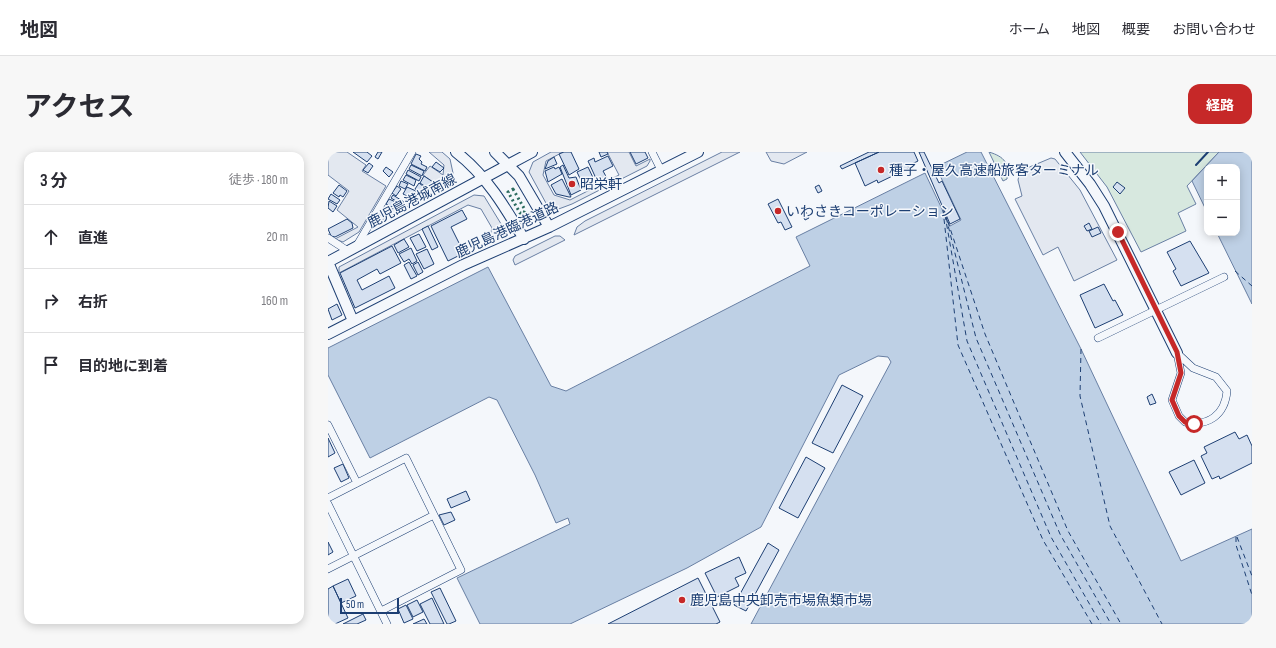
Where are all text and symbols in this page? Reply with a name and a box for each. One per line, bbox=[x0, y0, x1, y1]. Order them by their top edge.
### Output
text: 地図 bbox=[20, 19, 58, 42]
text: ホーム bbox=[1008, 21, 1050, 38]
text: 地図 bbox=[1072, 21, 1100, 38]
text: 概要 bbox=[1122, 21, 1150, 38]
text: お問い合わせ bbox=[1172, 21, 1256, 38]
button: 経路 bbox=[1188, 84, 1252, 124]
text: アクセス bbox=[24, 91, 135, 124]
place label: 種子・屋久高速船旅客ターミナル bbox=[889, 162, 1099, 179]
map controls bbox=[1204, 164, 1240, 236]
button: + bbox=[1204, 164, 1240, 200]
marker: 種子・屋久高速船旅客ターミナル bbox=[876, 165, 886, 175]
street label: 鹿児島港城南線 bbox=[365, 170, 459, 232]
text: 3 分 bbox=[40, 171, 67, 191]
text: 徒歩 · 180 m bbox=[229, 172, 288, 188]
place label: 昭栄軒 bbox=[580, 176, 622, 193]
marker: 昭栄軒 bbox=[567, 179, 577, 189]
street label: 鹿児島港臨港道路 bbox=[453, 199, 561, 261]
button: − bbox=[1204, 200, 1240, 236]
place label: いわさきコーポレーション bbox=[786, 203, 954, 220]
marker: いわさきコーポレーション bbox=[773, 206, 783, 216]
route end bbox=[1109, 223, 1127, 241]
icon: ahead bbox=[40, 226, 62, 248]
text: 直進 bbox=[78, 229, 108, 248]
text: 20 m bbox=[266, 229, 288, 245]
icon: right bbox=[40, 290, 62, 312]
text: 右折 bbox=[78, 293, 108, 312]
text: 160 m bbox=[262, 293, 288, 309]
icon: arrive bbox=[40, 354, 62, 376]
text: 目的地に到着 bbox=[78, 357, 168, 376]
route start bbox=[1185, 415, 1203, 433]
place label: 鹿児島中央卸売市場魚類市場 bbox=[690, 592, 872, 609]
marker: 鹿児島中央卸売市場魚類市場 bbox=[677, 595, 687, 605]
scale bar bbox=[340, 596, 399, 615]
text: 50 m bbox=[346, 598, 364, 611]

